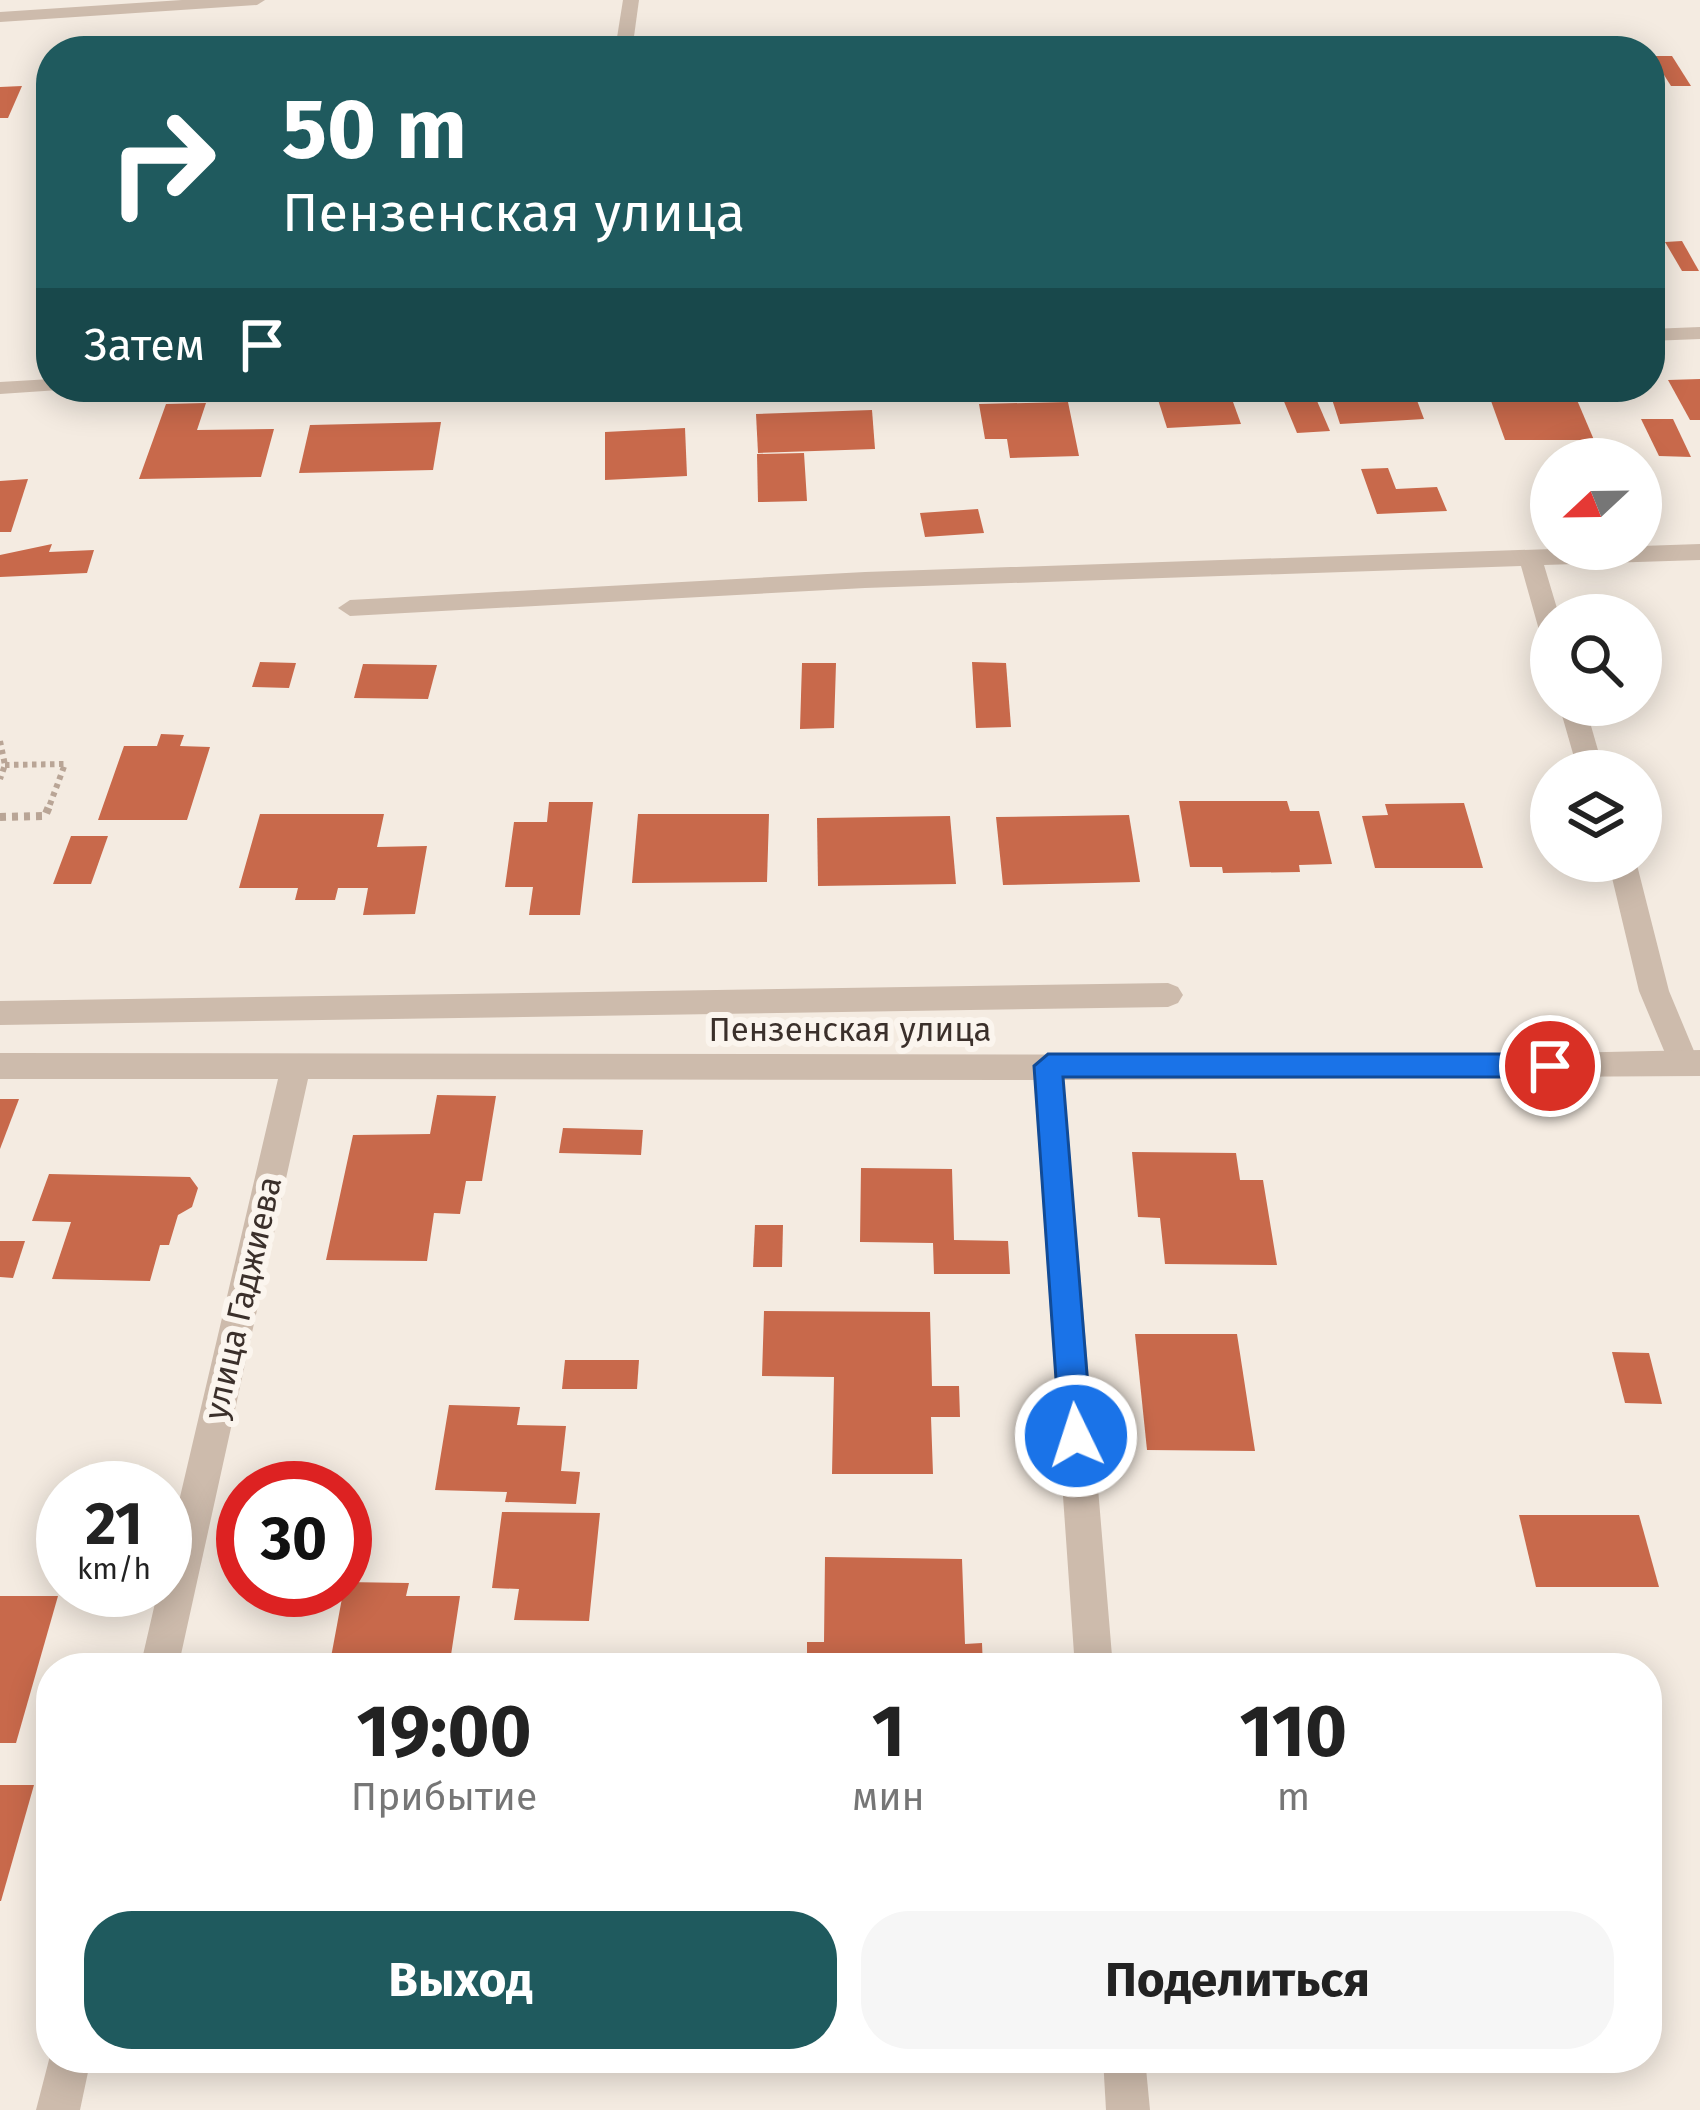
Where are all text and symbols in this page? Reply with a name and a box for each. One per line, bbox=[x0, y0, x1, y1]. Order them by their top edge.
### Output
text: 50 m bbox=[282, 79, 467, 180]
icon: right bbox=[84, 84, 240, 240]
text: Пензенская улица bbox=[282, 181, 745, 245]
icon: arrive bbox=[229, 312, 295, 378]
text: Затем bbox=[84, 318, 205, 372]
north arrow bbox=[1530, 438, 1662, 570]
map controls bbox=[1530, 438, 1662, 882]
button: search bbox=[1530, 594, 1662, 726]
button: layers bbox=[1530, 750, 1662, 882]
street label: Пензенская улица bbox=[709, 1010, 991, 1050]
pin bbox=[1499, 1015, 1601, 1117]
icon: arrive bbox=[1517, 1033, 1583, 1099]
street label: улица Гаджиева bbox=[196, 1173, 290, 1423]
position arrow bbox=[1013, 1373, 1139, 1499]
speed limit sign: 30 bbox=[216, 1461, 372, 1617]
text: 21 bbox=[85, 1488, 143, 1560]
text: km/h bbox=[77, 1551, 151, 1587]
text: 19:00 bbox=[356, 1689, 532, 1775]
text: 1 bbox=[872, 1689, 905, 1775]
text: 110 bbox=[1240, 1689, 1347, 1775]
text: Прибытие bbox=[351, 1774, 537, 1820]
text: мин bbox=[852, 1774, 925, 1820]
text: m bbox=[1277, 1774, 1310, 1820]
button: Выход bbox=[84, 1911, 837, 2049]
button: Поделиться bbox=[861, 1911, 1614, 2049]

